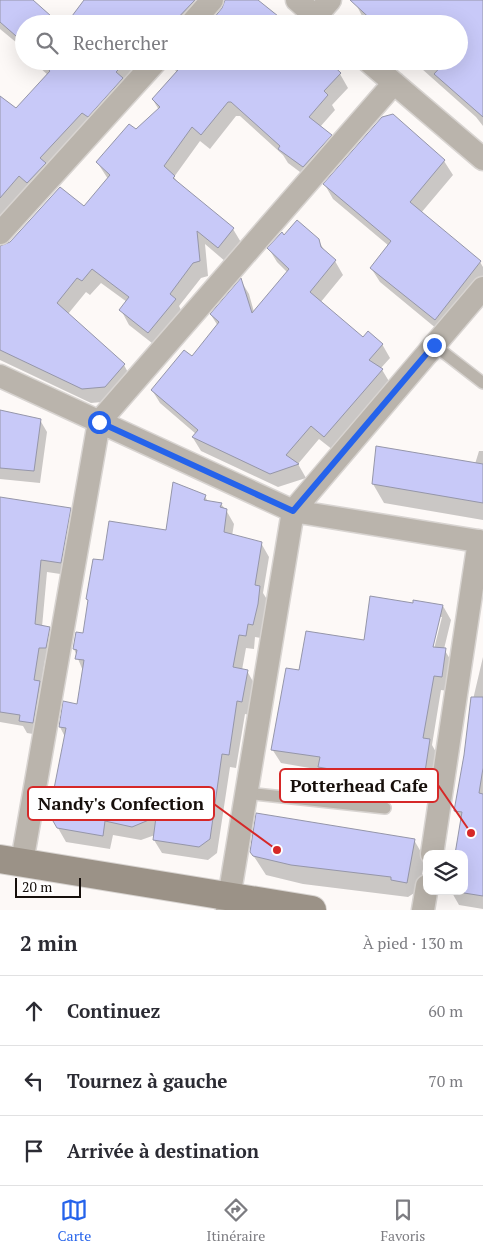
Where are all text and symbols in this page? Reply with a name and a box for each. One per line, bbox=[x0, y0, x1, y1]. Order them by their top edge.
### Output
search box bbox=[15, 15, 468, 70]
icon: search bbox=[33, 29, 61, 57]
text: Rechercher bbox=[73, 30, 168, 55]
route end bbox=[423, 334, 446, 357]
route start bbox=[88, 411, 111, 434]
callout: Potterhead Cafe bbox=[280, 769, 438, 802]
text: Potterhead Cafe bbox=[290, 773, 428, 797]
callout: Nandy's Confection bbox=[28, 787, 214, 820]
text: Nandy's Confection bbox=[38, 791, 205, 815]
map controls bbox=[423, 850, 468, 895]
button: layers bbox=[423, 850, 468, 895]
scale bar bbox=[15, 875, 81, 898]
text: 20 m bbox=[22, 877, 52, 896]
text: 2 min bbox=[20, 929, 77, 957]
text: À pied · 130 m bbox=[363, 932, 463, 954]
icon: ahead bbox=[20, 997, 48, 1025]
text: Continuez bbox=[67, 998, 160, 1023]
text: 60 m bbox=[428, 1000, 463, 1022]
icon: left bbox=[20, 1067, 48, 1095]
text: Tournez à gauche bbox=[67, 1068, 228, 1093]
text: 70 m bbox=[428, 1070, 463, 1092]
icon: arrive bbox=[20, 1137, 48, 1165]
text: Arrivée à destination bbox=[67, 1138, 259, 1163]
tab: Carte bbox=[58, 1196, 91, 1245]
tab: Itinéraire bbox=[206, 1196, 265, 1245]
tab: Favoris bbox=[380, 1196, 425, 1245]

